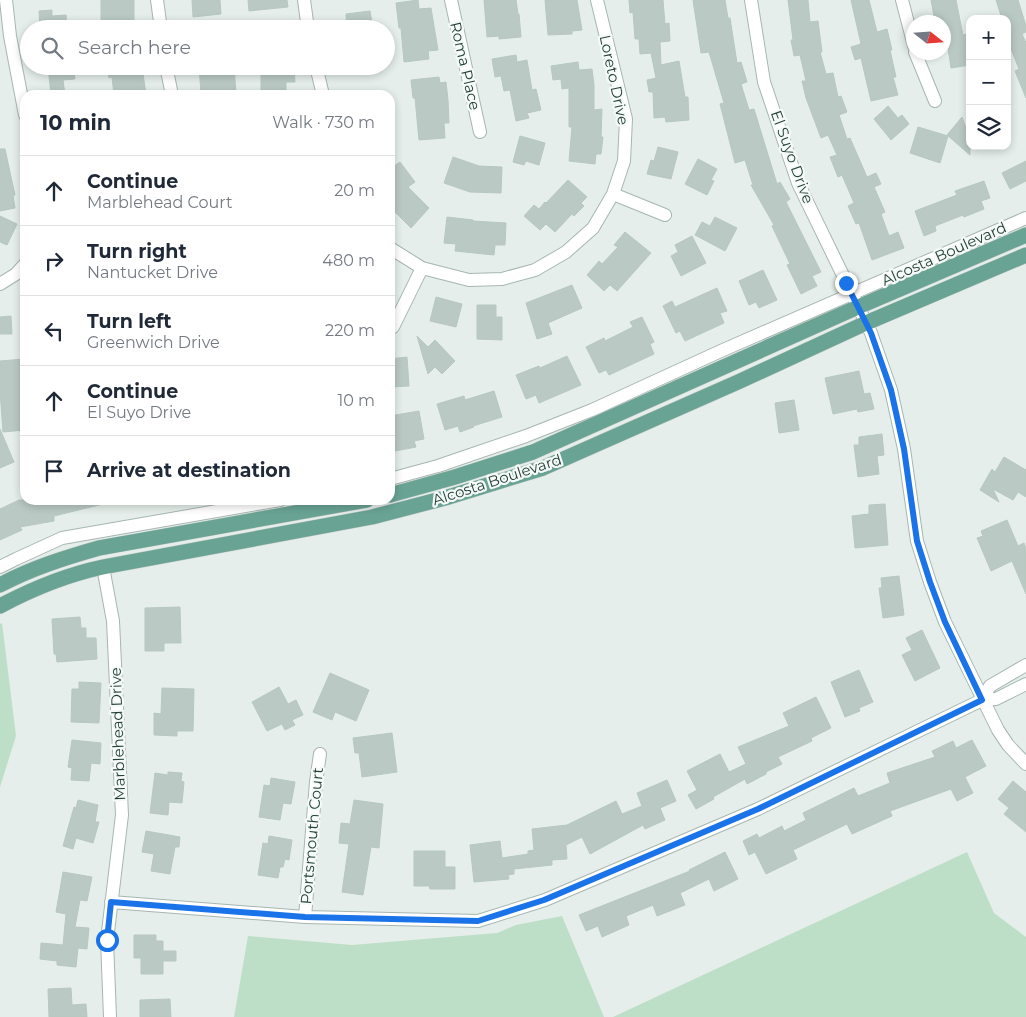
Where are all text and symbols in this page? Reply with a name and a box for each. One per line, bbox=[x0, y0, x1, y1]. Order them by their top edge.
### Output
north arrow bbox=[906, 15, 951, 60]
map controls bbox=[966, 15, 1011, 150]
button: + bbox=[966, 15, 1011, 60]
search box bbox=[20, 20, 395, 75]
street label: Roma Place bbox=[446, 20, 485, 112]
street label: Loreto Drive bbox=[596, 33, 633, 127]
icon: search bbox=[38, 34, 66, 62]
text: Search here bbox=[78, 36, 191, 59]
button: − bbox=[966, 60, 1011, 105]
button: layers bbox=[966, 105, 1011, 150]
street label: El Suyo Drive bbox=[767, 108, 818, 206]
text: 10 min bbox=[40, 110, 111, 135]
text: Walk · 730 m bbox=[272, 113, 375, 132]
text: Continue bbox=[87, 170, 178, 193]
icon: ahead bbox=[40, 177, 68, 205]
text: 20 m bbox=[334, 181, 375, 200]
text: Marblehead Court bbox=[87, 193, 232, 212]
street label: Alcosta Boulevard bbox=[878, 217, 1009, 290]
text: Turn right bbox=[87, 240, 187, 263]
icon: right bbox=[40, 247, 68, 275]
text: 480 m bbox=[322, 251, 375, 270]
text: Nantucket Drive bbox=[87, 263, 218, 282]
route end bbox=[835, 272, 858, 295]
text: Turn left bbox=[87, 310, 172, 333]
icon: left bbox=[40, 317, 68, 345]
text: 220 m bbox=[325, 321, 375, 340]
text: Greenwich Drive bbox=[87, 333, 220, 352]
text: Continue bbox=[87, 380, 178, 403]
icon: ahead bbox=[40, 387, 68, 415]
text: 10 m bbox=[337, 391, 375, 410]
text: El Suyo Drive bbox=[87, 403, 191, 422]
street label: Alcosta Boulevard bbox=[430, 450, 564, 509]
icon: arrive bbox=[40, 457, 68, 485]
text: Arrive at destination bbox=[87, 459, 291, 482]
street label: Marblehead Drive bbox=[106, 667, 129, 801]
street label: Portsmouth Court bbox=[296, 767, 327, 905]
route start bbox=[96, 929, 119, 952]

